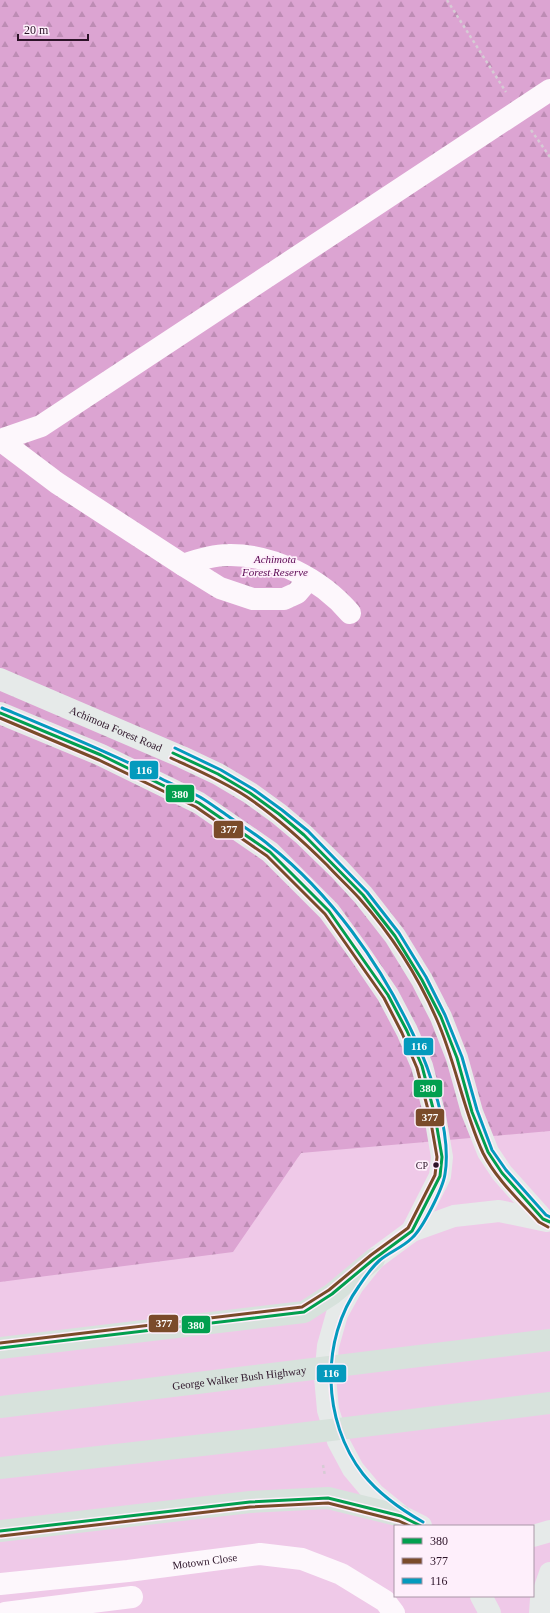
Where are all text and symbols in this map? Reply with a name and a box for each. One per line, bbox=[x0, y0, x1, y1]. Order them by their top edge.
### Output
scale bar bbox=[18, 16, 88, 42]
text: 20 m bbox=[24, 23, 49, 37]
park label: Achimota Forest Reserve bbox=[241, 553, 308, 578]
street label: Achimota Forest Road bbox=[68, 703, 164, 754]
line badge: 116 bbox=[129, 760, 159, 780]
text: 116 bbox=[136, 764, 152, 776]
line badge: 380 bbox=[165, 784, 195, 803]
text: 380 bbox=[172, 788, 189, 800]
line badge: 377 bbox=[213, 820, 244, 839]
text: 377 bbox=[221, 823, 238, 835]
line badge: 116 bbox=[403, 1037, 434, 1056]
text: 116 bbox=[411, 1040, 427, 1052]
line badge: 380 bbox=[413, 1079, 443, 1098]
text: 380 bbox=[420, 1082, 437, 1094]
line badge: 377 bbox=[415, 1108, 445, 1127]
text: 377 bbox=[422, 1111, 439, 1123]
place label: CP bbox=[416, 1160, 428, 1171]
marker: CP bbox=[431, 1160, 441, 1170]
line badge: 377 bbox=[148, 1314, 179, 1333]
line badge: 380 bbox=[181, 1315, 211, 1334]
text: 377 bbox=[156, 1317, 173, 1329]
text: 380 bbox=[188, 1319, 205, 1331]
street label: George Walker Bush Highway bbox=[172, 1364, 307, 1392]
line badge: 116 bbox=[316, 1364, 347, 1383]
text: 116 bbox=[323, 1367, 339, 1379]
legend bbox=[394, 1525, 534, 1597]
text: 380 bbox=[430, 1534, 448, 1548]
street label: Motown Close bbox=[172, 1551, 238, 1571]
text: 377 bbox=[430, 1554, 448, 1568]
text: 116 bbox=[430, 1574, 448, 1588]

